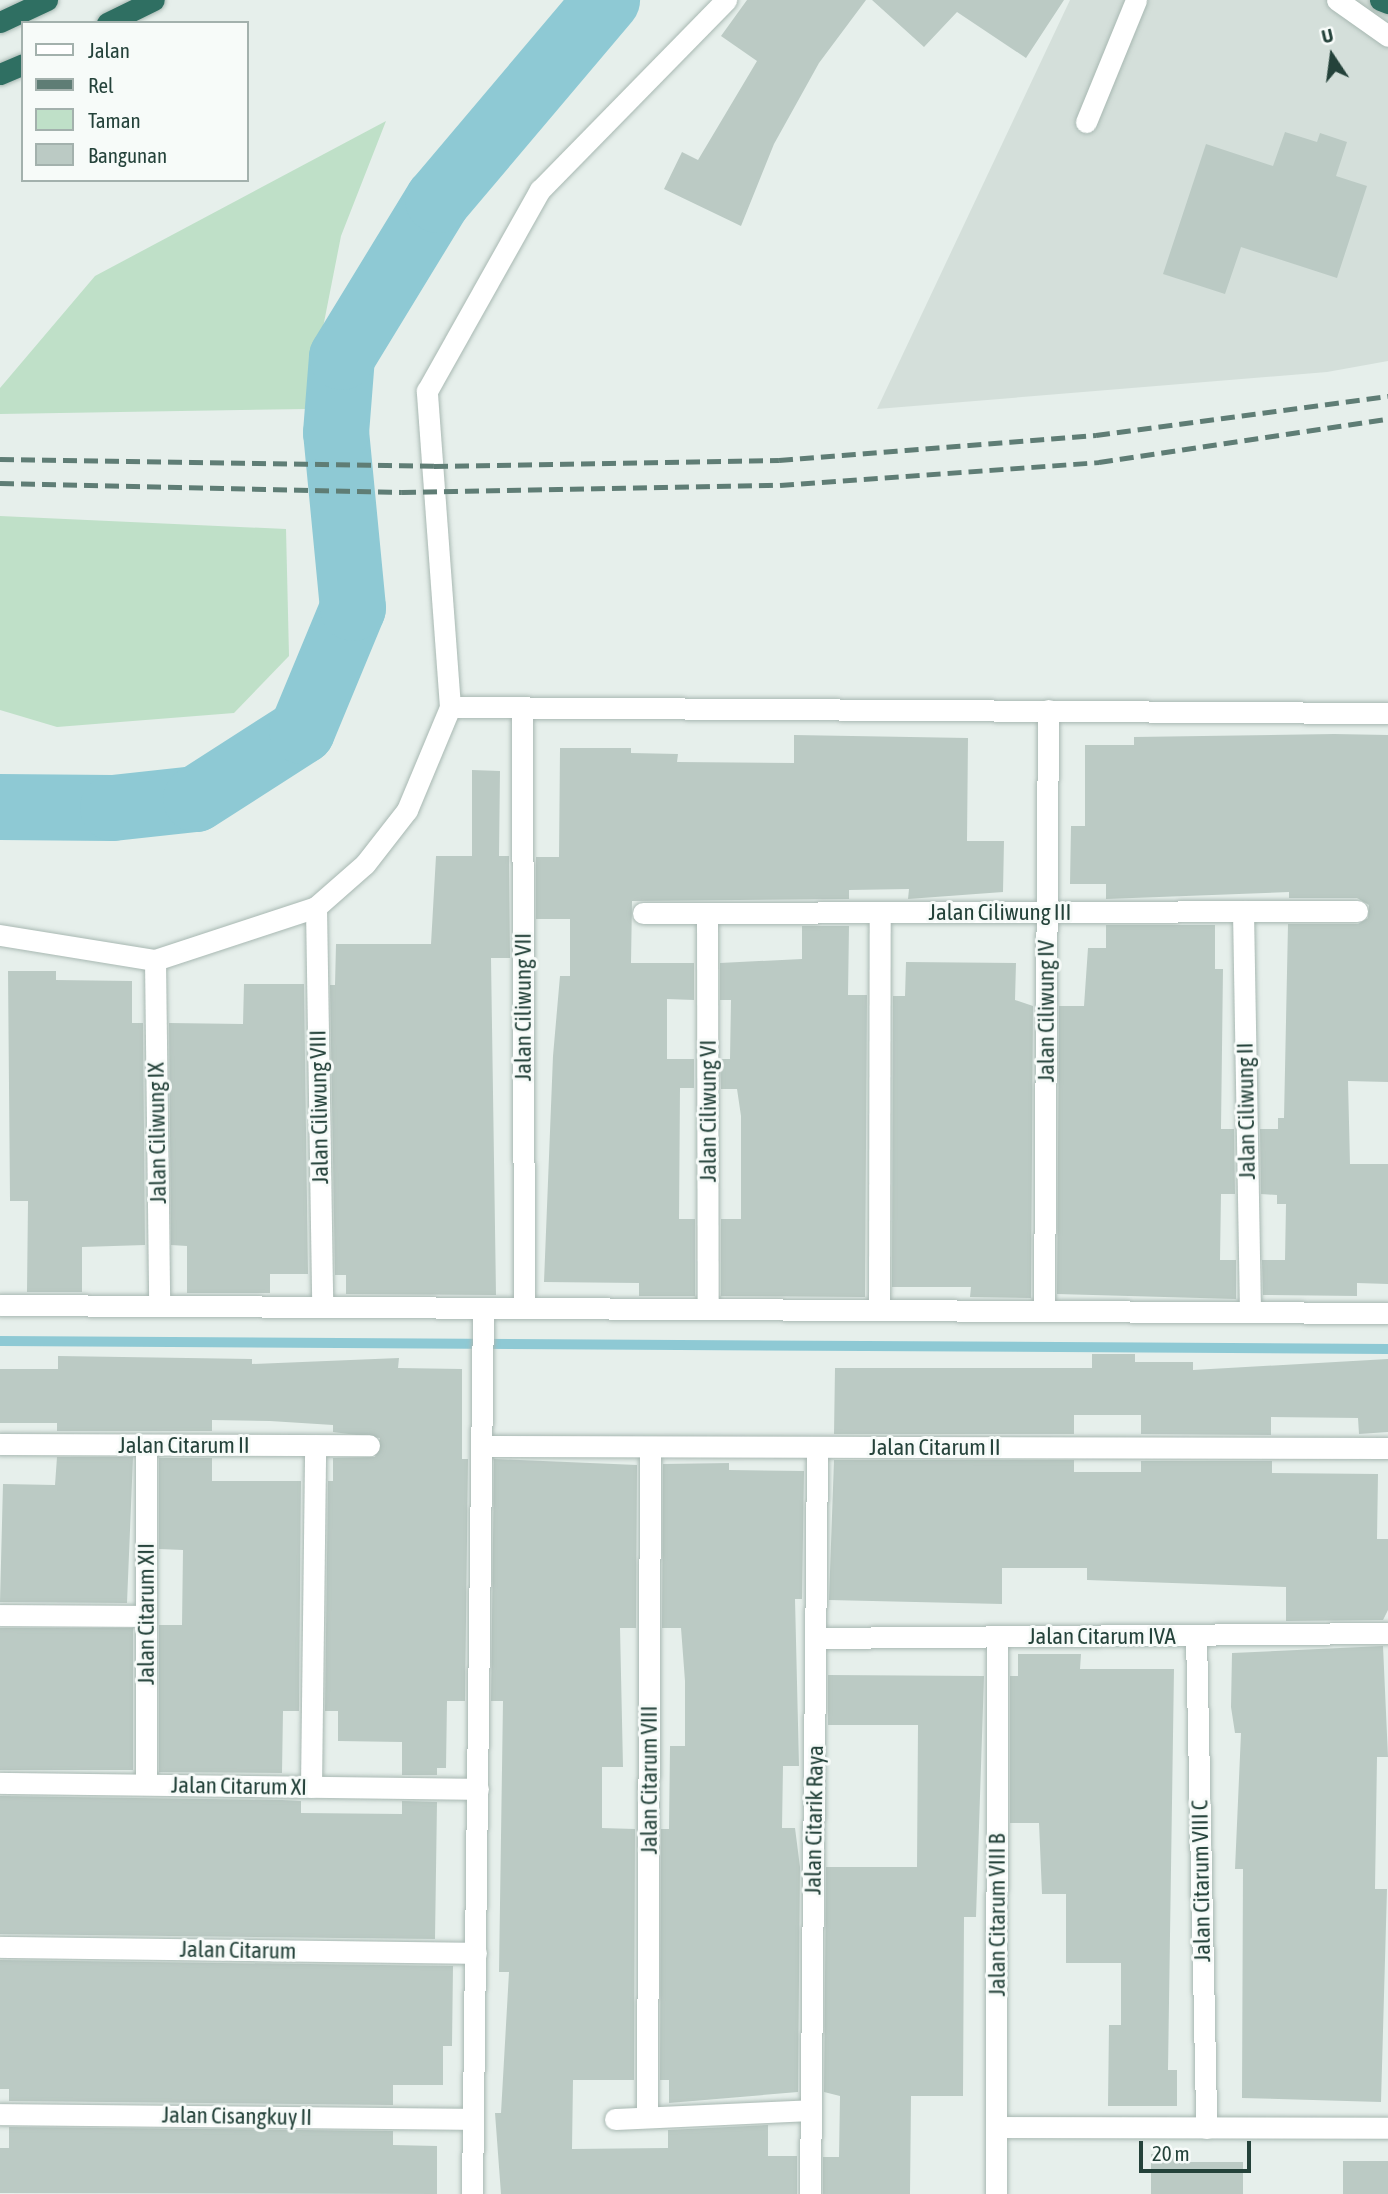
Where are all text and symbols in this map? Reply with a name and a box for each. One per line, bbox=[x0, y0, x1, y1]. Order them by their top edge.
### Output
legend bbox=[21, 21, 248, 182]
north arrow bbox=[1297, 21, 1367, 91]
text: U bbox=[1319, 24, 1335, 48]
text: Jalan bbox=[88, 38, 130, 62]
text: Rel bbox=[88, 73, 114, 97]
text: Taman bbox=[88, 108, 141, 132]
text: Bangunan bbox=[88, 143, 167, 167]
street label: Jalan Ciliwung III bbox=[929, 898, 1071, 926]
street label: Jalan Ciliwung VII bbox=[509, 933, 537, 1081]
street label: Jalan Ciliwung IV bbox=[1032, 940, 1060, 1082]
street label: Jalan Ciliwung VIII bbox=[304, 1030, 334, 1184]
street label: Jalan Ciliwung VI bbox=[694, 1040, 722, 1182]
street label: Jalan Ciliwung II bbox=[1231, 1042, 1261, 1180]
street label: Jalan Ciliwung IX bbox=[142, 1062, 172, 1204]
street label: Jalan Citarum II bbox=[118, 1431, 250, 1459]
street label: Jalan Citarum II bbox=[869, 1433, 1001, 1461]
street label: Jalan Citarum XII bbox=[132, 1543, 160, 1685]
street label: Jalan Citarum IVA bbox=[1028, 1622, 1176, 1650]
street label: Jalan Citarum VIII bbox=[635, 1706, 663, 1854]
street label: Jalan Citarik Raya bbox=[799, 1745, 829, 1895]
street label: Jalan Citarum XI bbox=[171, 1771, 307, 1801]
street label: Jalan Citarum VIII C bbox=[1186, 1800, 1216, 1962]
street label: Jalan Citarum VIII B bbox=[983, 1834, 1011, 1996]
street label: Jalan Citarum bbox=[179, 1935, 297, 1965]
street label: Jalan Cisangkuy II bbox=[162, 2101, 312, 2131]
scale bar bbox=[1143, 2128, 1255, 2172]
text: 20 m bbox=[1152, 2141, 1190, 2165]

